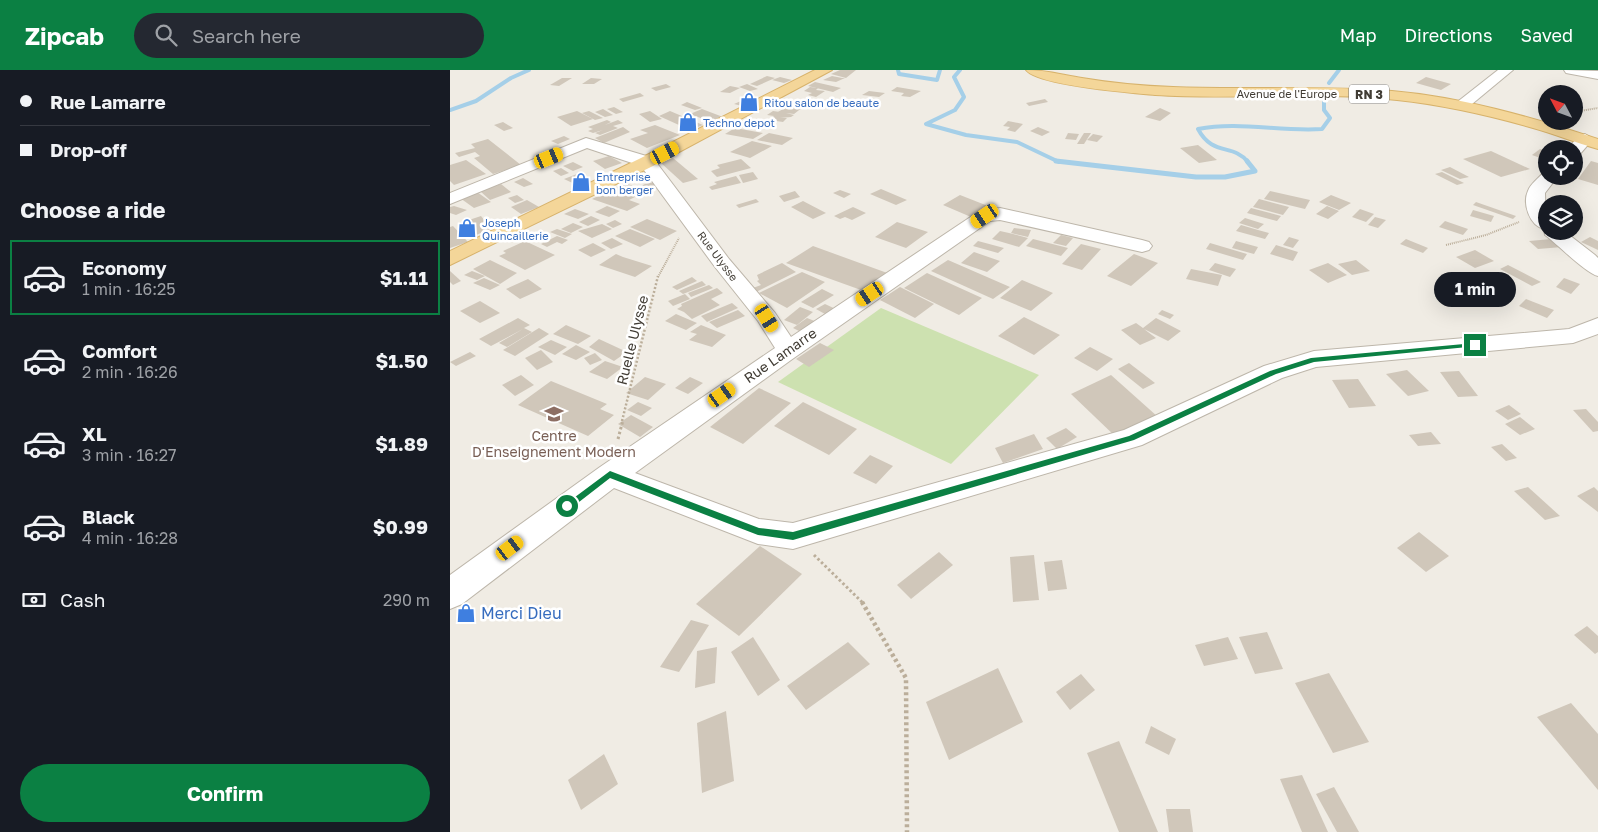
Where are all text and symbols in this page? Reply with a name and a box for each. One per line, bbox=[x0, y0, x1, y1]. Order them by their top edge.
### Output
search box bbox=[134, 13, 484, 58]
text: Zipcab bbox=[25, 21, 104, 50]
icon: search bbox=[152, 21, 180, 49]
text: Search here bbox=[192, 24, 301, 47]
text: Map bbox=[1340, 24, 1376, 46]
text: Directions bbox=[1404, 24, 1492, 46]
text: Saved bbox=[1520, 24, 1573, 46]
road number: RN 3 bbox=[1349, 84, 1389, 104]
north arrow bbox=[1538, 85, 1582, 130]
map controls bbox=[1538, 85, 1583, 240]
street label: Avenue de l'Europe bbox=[1237, 87, 1337, 100]
text: Rue Lamarre bbox=[50, 90, 166, 113]
shop icon: Ritou salon de beaute bbox=[738, 91, 760, 113]
place label: Ritou salon de beaute bbox=[764, 96, 879, 109]
shop icon: Techno depot bbox=[677, 111, 699, 133]
place label: Techno depot bbox=[703, 116, 775, 129]
text: Drop-off bbox=[50, 138, 127, 161]
car bbox=[648, 140, 681, 166]
button: locate bbox=[1538, 140, 1583, 185]
car bbox=[532, 145, 565, 171]
place label: Entreprise bon berger bbox=[596, 170, 654, 196]
shop icon: Entreprise bon berger bbox=[570, 171, 592, 193]
button: layers bbox=[1538, 195, 1583, 240]
text: Choose a ride bbox=[20, 196, 166, 223]
car bbox=[968, 201, 1001, 231]
place label: Joseph Quincaillerie bbox=[482, 216, 549, 242]
shop icon: Joseph Quincaillerie bbox=[456, 217, 478, 239]
street label: Rue Ulysse bbox=[695, 229, 741, 283]
icon: car bbox=[22, 255, 67, 300]
text: Economy bbox=[82, 256, 167, 279]
text: $1.11 bbox=[380, 266, 428, 289]
callout: 1 min bbox=[1434, 272, 1516, 308]
text: 1 min · 16:25 bbox=[82, 279, 176, 299]
car bbox=[853, 279, 886, 309]
text: 1 min bbox=[1455, 279, 1495, 299]
street label: Ruelle Ulysse bbox=[613, 294, 651, 386]
car bbox=[752, 301, 781, 335]
street label: Rue Lamarre bbox=[740, 324, 820, 386]
route end bbox=[1464, 334, 1486, 356]
icon: car bbox=[22, 338, 67, 383]
text: Comfort bbox=[82, 339, 157, 362]
text: $1.50 bbox=[375, 349, 428, 372]
text: 2 min · 16:26 bbox=[82, 362, 178, 382]
car bbox=[705, 380, 738, 410]
school or university icon: Centre D'Enseignement Modern bbox=[543, 403, 565, 425]
icon: car bbox=[22, 421, 67, 466]
text: XL bbox=[82, 422, 107, 445]
place label: Centre D'Enseignement Modern bbox=[472, 427, 636, 460]
text: $1.89 bbox=[375, 432, 428, 455]
text: 3 min · 16:27 bbox=[82, 445, 176, 465]
route start bbox=[556, 495, 578, 517]
icon: car bbox=[22, 504, 67, 549]
text: Black bbox=[82, 505, 135, 528]
text: $0.99 bbox=[373, 515, 428, 538]
text: 4 min · 16:28 bbox=[82, 528, 178, 548]
car bbox=[493, 533, 526, 563]
icon: cash bbox=[20, 586, 48, 614]
text: Cash bbox=[60, 588, 105, 611]
text: 290 m bbox=[383, 590, 430, 610]
shop icon: Merci Dieu bbox=[455, 602, 477, 624]
place label: Merci Dieu bbox=[481, 603, 562, 623]
button: Confirm bbox=[20, 764, 430, 822]

